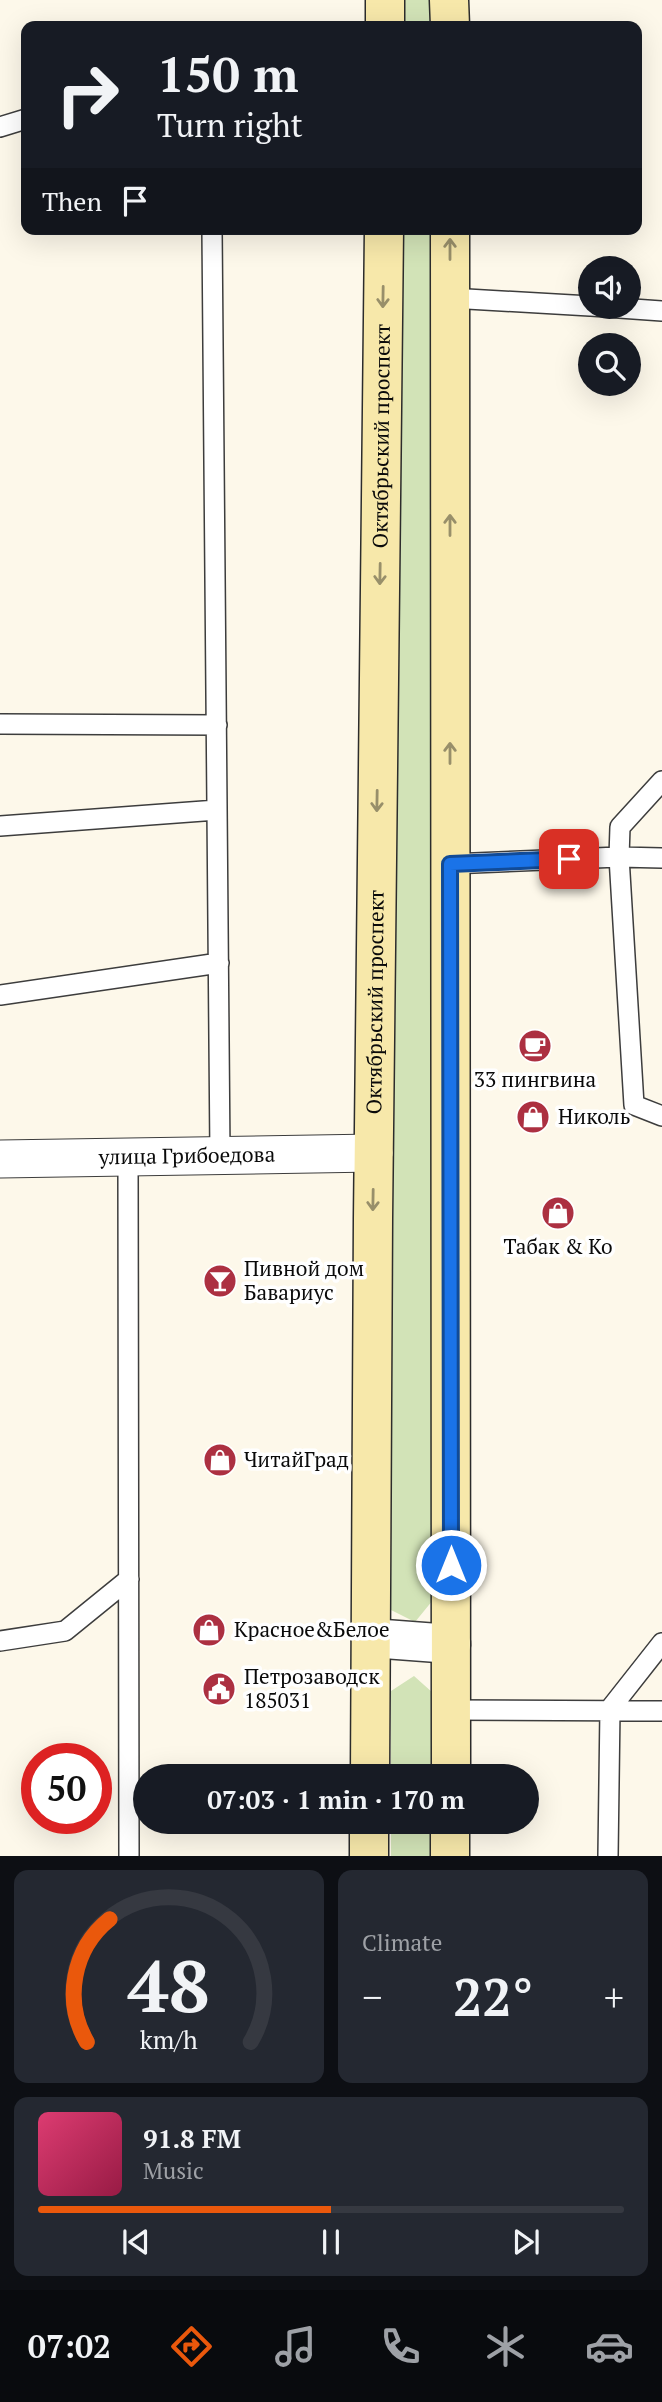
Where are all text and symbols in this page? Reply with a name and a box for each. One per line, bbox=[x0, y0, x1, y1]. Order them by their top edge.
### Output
text: 150 m bbox=[157, 41, 299, 106]
icon: right bbox=[42, 49, 133, 140]
text: Turn right bbox=[157, 104, 303, 146]
icon: arrive bbox=[116, 182, 154, 220]
text: Then bbox=[42, 184, 102, 218]
one-way arrow bbox=[443, 237, 457, 260]
map controls bbox=[578, 256, 641, 396]
button: sound bbox=[578, 256, 641, 319]
one-way arrow bbox=[376, 286, 390, 309]
street label: Октябрьский проспект bbox=[365, 324, 396, 549]
button: search bbox=[578, 333, 641, 396]
one-way arrow bbox=[443, 514, 457, 537]
one-way arrow bbox=[373, 562, 387, 585]
one-way arrow bbox=[443, 741, 457, 764]
one-way arrow bbox=[370, 790, 384, 813]
pin bbox=[539, 829, 599, 889]
icon: arrive bbox=[550, 840, 588, 878]
street label: Октябрьский проспект bbox=[359, 890, 390, 1115]
cafe icon: 33 пингвина bbox=[516, 1027, 554, 1065]
place label: 33 пингвина bbox=[474, 1065, 597, 1093]
shop icon: Николь bbox=[514, 1098, 552, 1136]
place label: Николь bbox=[558, 1102, 630, 1130]
street label: улица Грибоедова bbox=[98, 1140, 276, 1170]
one-way arrow bbox=[366, 1189, 380, 1212]
shop icon: Табак & Ко bbox=[539, 1194, 577, 1232]
place label: Табак & Ко bbox=[503, 1232, 613, 1260]
place label: Пивной дом Бавариус bbox=[244, 1254, 364, 1306]
bar icon: Пивной дом Бавариус bbox=[201, 1262, 239, 1300]
shop icon: ЧитайГрад bbox=[201, 1441, 239, 1479]
place label: ЧитайГрад bbox=[244, 1445, 349, 1473]
position arrow bbox=[414, 1528, 488, 1602]
shop icon: Красное&Белое bbox=[190, 1611, 228, 1649]
place label: Красное&Белое bbox=[234, 1615, 389, 1643]
place label: Петрозаводск 185031 bbox=[244, 1662, 380, 1714]
public building icon: Петрозаводск 185031 bbox=[200, 1670, 238, 1708]
speed limit sign: 50 bbox=[21, 1743, 112, 1834]
text: 07:03 · 1 min · 170 m bbox=[207, 1782, 465, 1816]
text: Climate bbox=[362, 1927, 442, 1958]
text: 48 bbox=[128, 1937, 210, 2034]
text: 22° bbox=[453, 1962, 533, 2031]
text: − bbox=[362, 1972, 382, 2022]
text: + bbox=[604, 1972, 624, 2022]
text: km/h bbox=[140, 2023, 198, 2056]
text: 91.8 FM bbox=[143, 2121, 241, 2155]
text: Music bbox=[143, 2155, 204, 2186]
icon: previous bbox=[117, 2223, 155, 2261]
icon: pause bbox=[312, 2223, 350, 2261]
icon: next bbox=[507, 2223, 545, 2261]
icon: directions bbox=[167, 2322, 216, 2371]
icon: music bbox=[271, 2322, 320, 2371]
icon: phone bbox=[376, 2322, 425, 2371]
icon: climate bbox=[481, 2322, 530, 2371]
icon: car bbox=[585, 2322, 634, 2371]
text: 07:02 bbox=[28, 2325, 111, 2367]

